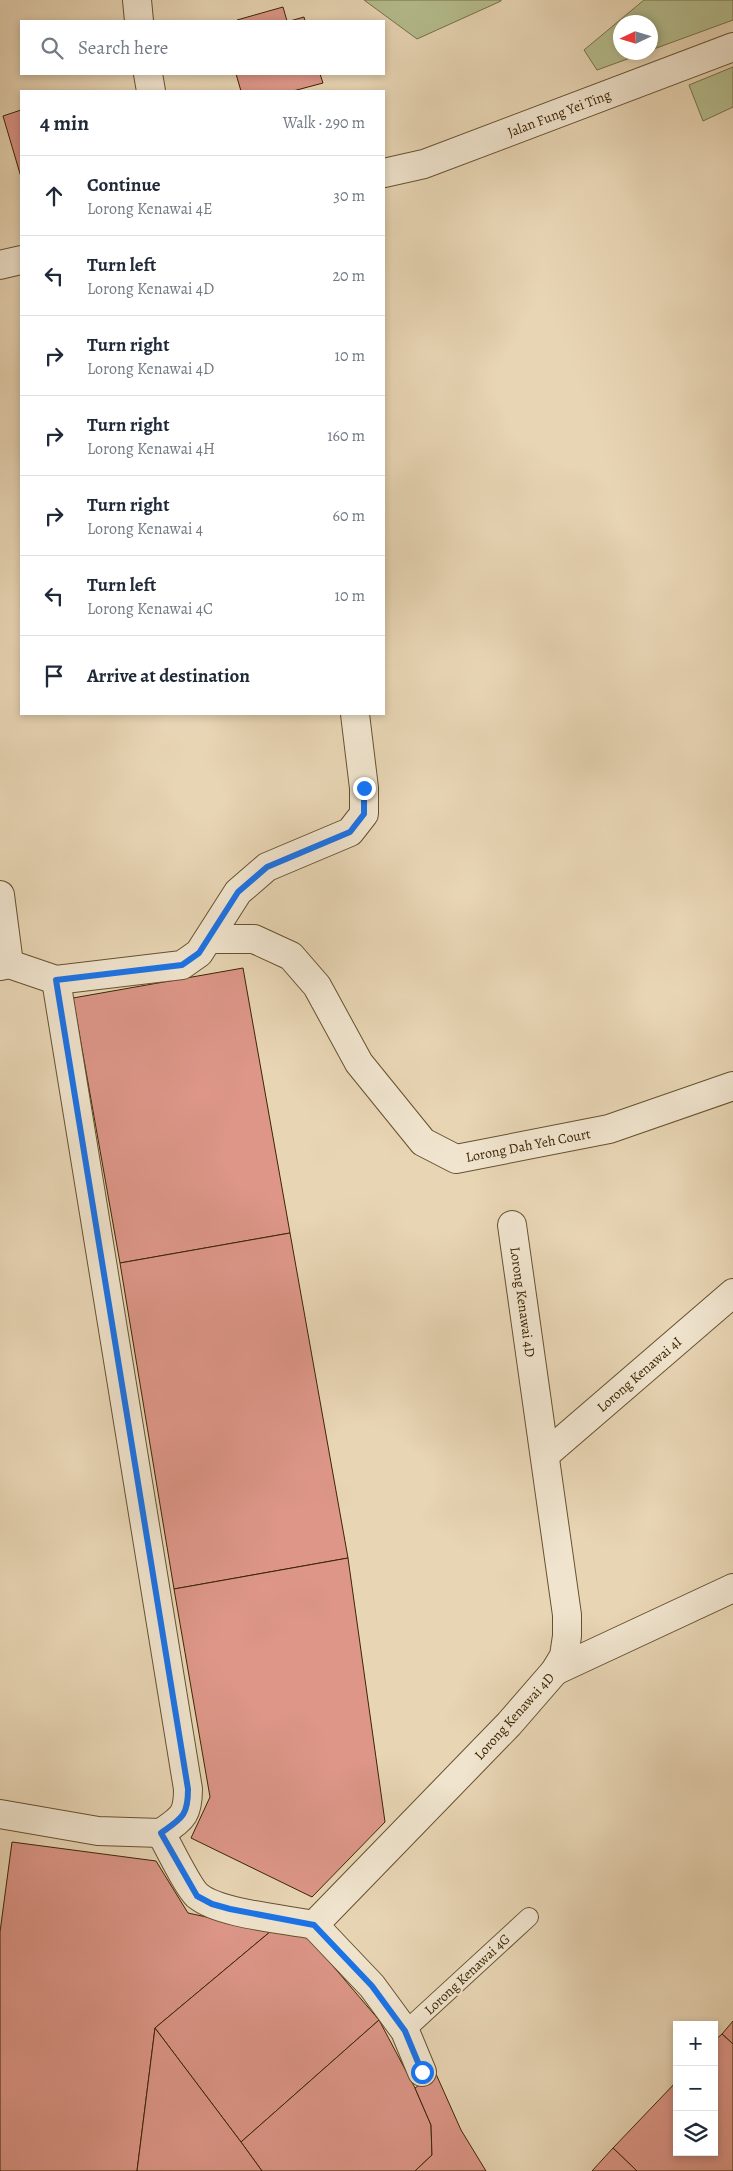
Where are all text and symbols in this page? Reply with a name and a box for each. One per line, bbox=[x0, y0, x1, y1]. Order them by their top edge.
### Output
north arrow bbox=[613, 15, 658, 60]
search box bbox=[20, 20, 385, 75]
icon: search bbox=[38, 34, 66, 62]
text: Search here bbox=[78, 35, 168, 61]
street label: Jalan Fung Yei Ting bbox=[505, 85, 614, 142]
text: 4 min bbox=[40, 109, 89, 137]
text: Walk · 290 m bbox=[283, 112, 365, 134]
text: Continue bbox=[87, 172, 161, 198]
icon: ahead bbox=[40, 182, 68, 210]
text: 30 m bbox=[333, 185, 365, 207]
text: Lorong Kenawai 4E bbox=[87, 198, 213, 220]
text: Turn left bbox=[87, 252, 156, 278]
icon: left bbox=[40, 262, 68, 290]
text: 20 m bbox=[332, 265, 365, 287]
text: Lorong Kenawai 4D bbox=[87, 278, 214, 300]
text: Turn right bbox=[87, 332, 169, 358]
icon: right bbox=[40, 342, 68, 370]
text: 10 m bbox=[335, 345, 365, 367]
text: Lorong Kenawai 4D bbox=[87, 358, 214, 380]
text: Turn right bbox=[87, 412, 169, 438]
icon: right bbox=[40, 422, 68, 450]
text: 160 m bbox=[327, 425, 365, 447]
text: Lorong Kenawai 4H bbox=[87, 438, 215, 460]
text: Turn right bbox=[87, 492, 169, 518]
icon: right bbox=[40, 502, 68, 530]
text: 60 m bbox=[333, 505, 365, 527]
text: Lorong Kenawai 4 bbox=[87, 518, 203, 540]
text: Turn left bbox=[87, 572, 156, 598]
icon: left bbox=[40, 582, 68, 610]
text: 10 m bbox=[335, 585, 365, 607]
text: Lorong Kenawai 4C bbox=[87, 598, 213, 620]
icon: arrive bbox=[40, 662, 68, 690]
text: Arrive at destination bbox=[87, 663, 250, 689]
route end bbox=[353, 777, 376, 800]
street label: Lorong Dah Yeh Court bbox=[464, 1124, 593, 1167]
street label: Lorong Kenawai 4D bbox=[505, 1246, 540, 1359]
street label: Lorong Kenawai 4I bbox=[593, 1332, 686, 1417]
street label: Lorong Kenawai 4D bbox=[470, 1668, 559, 1764]
street label: Lorong Kenawai 4G bbox=[420, 1930, 514, 2019]
map controls bbox=[673, 2021, 718, 2156]
button: + bbox=[673, 2021, 718, 2066]
route start bbox=[411, 2061, 434, 2084]
button: − bbox=[673, 2066, 718, 2111]
button: layers bbox=[673, 2111, 718, 2156]

